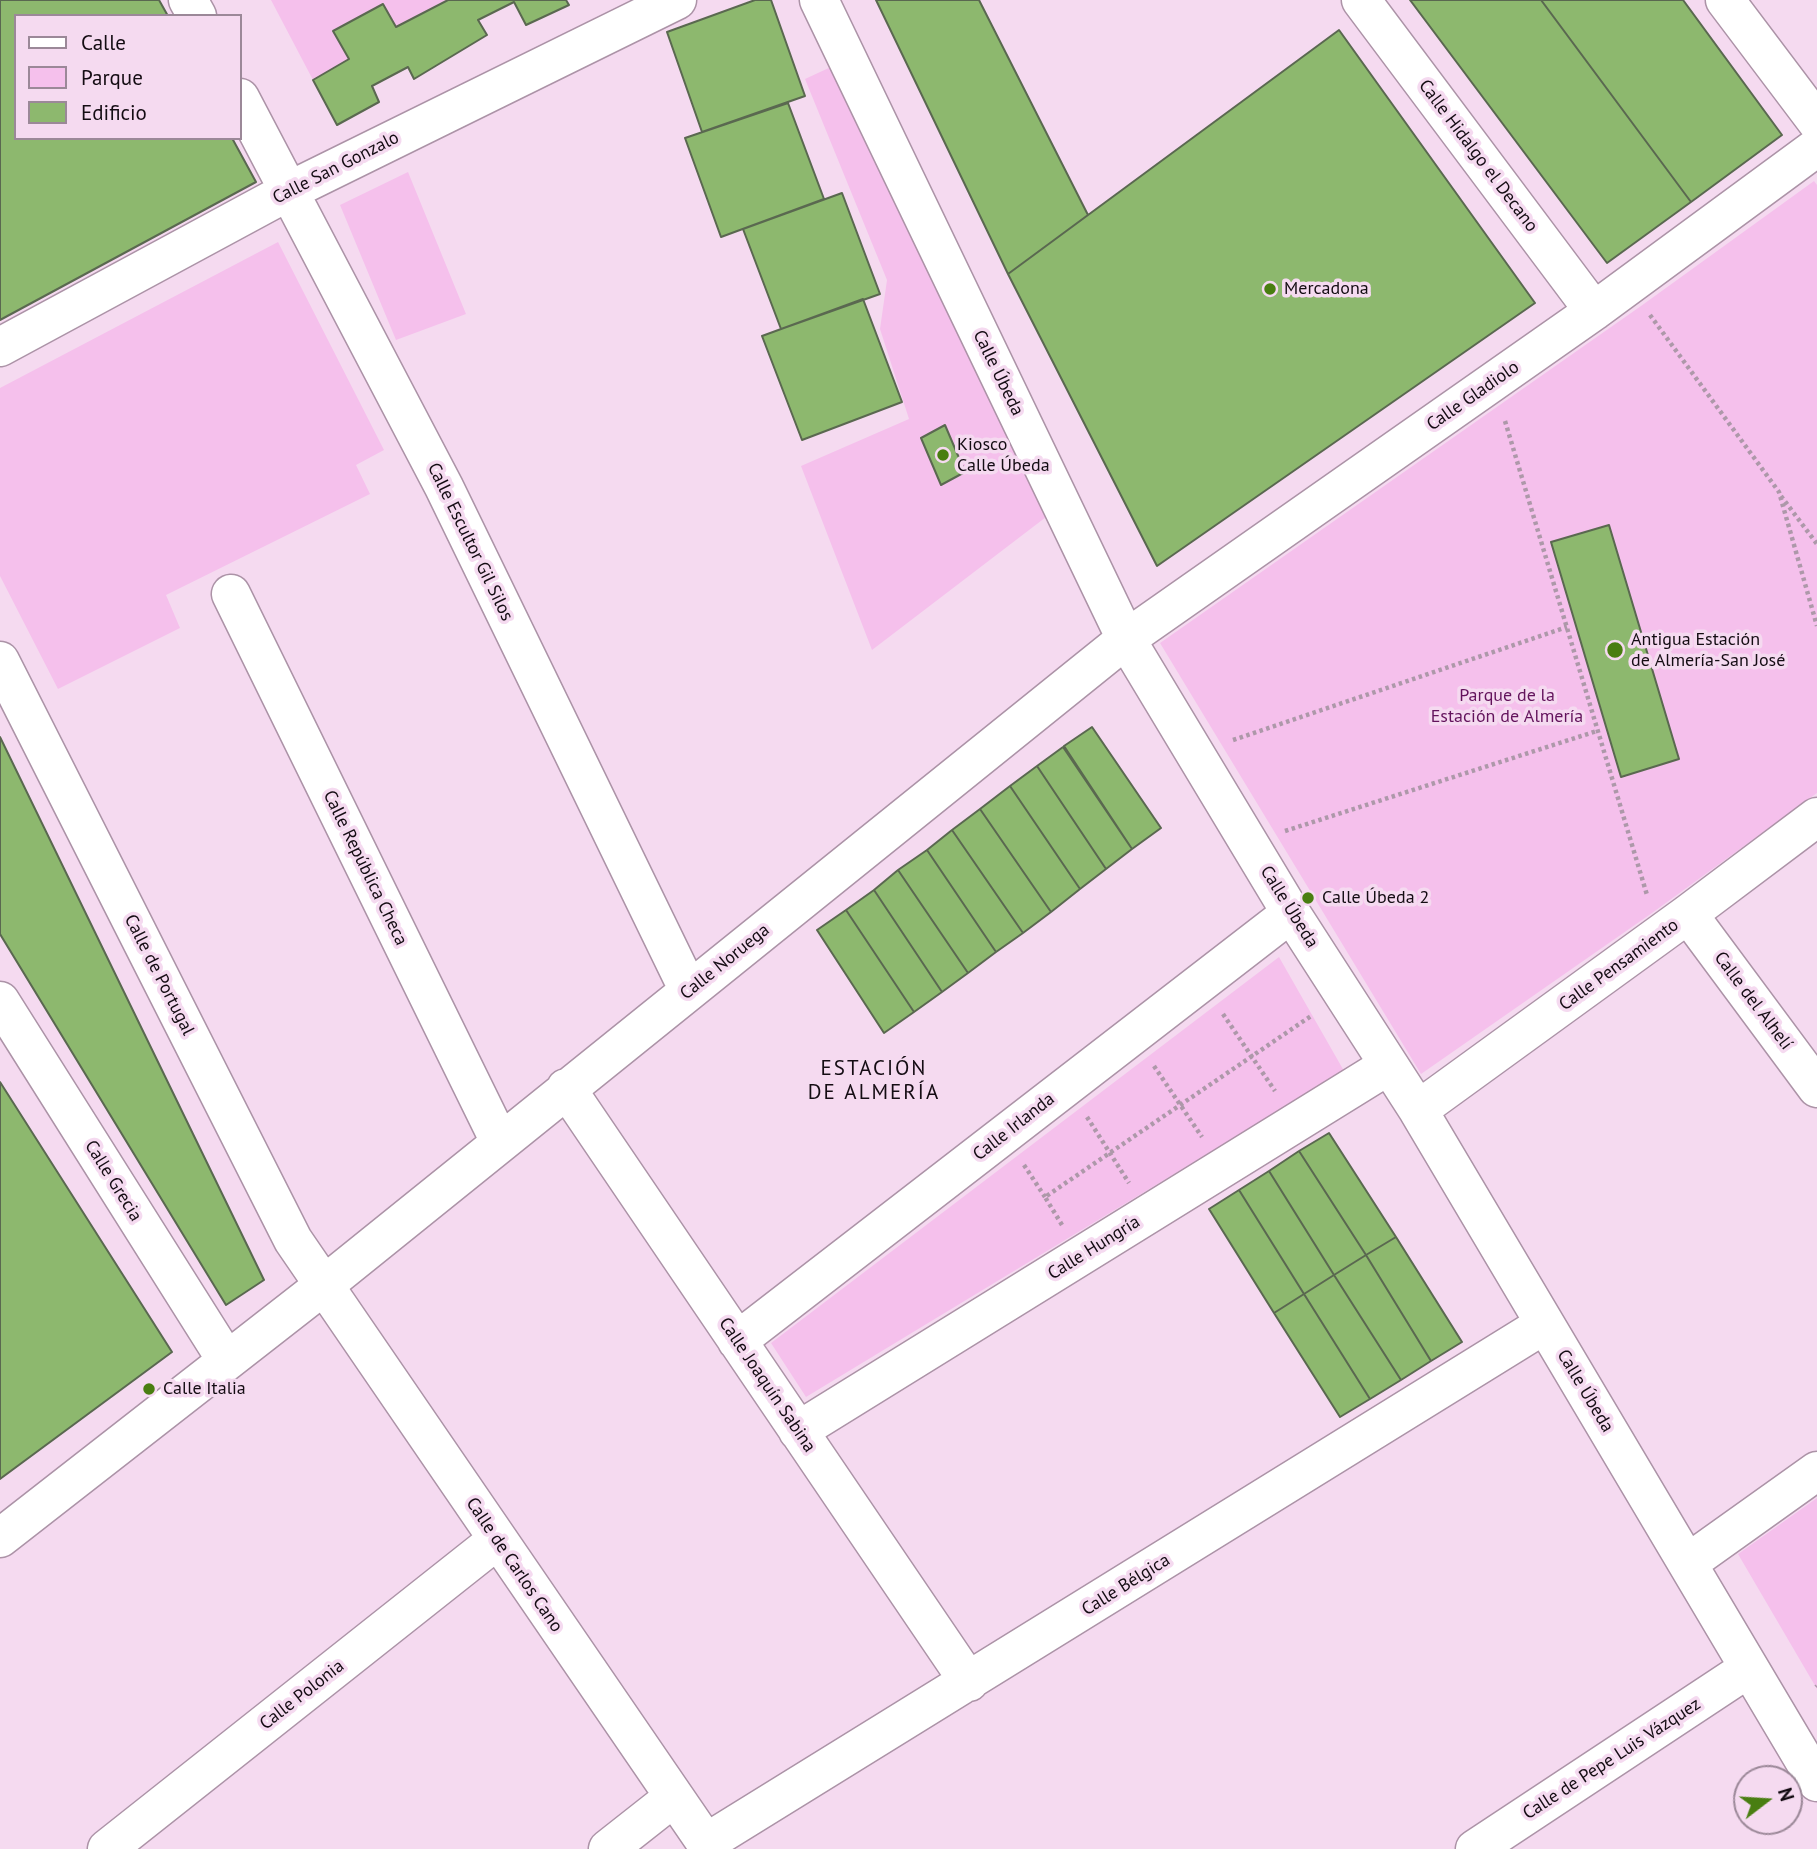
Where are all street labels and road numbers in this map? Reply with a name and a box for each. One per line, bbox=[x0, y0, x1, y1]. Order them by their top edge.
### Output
street label: Calle Hidalgo el Decano bbox=[1414, 76, 1542, 236]
street label: Calle San Gonzalo bbox=[269, 127, 403, 209]
street label: Calle Úbeda bbox=[968, 327, 1028, 419]
street label: Calle Gladiolo bbox=[1423, 356, 1523, 436]
street label: Calle Escultor Gil Silos bbox=[422, 460, 518, 624]
street label: Calle República Checa bbox=[318, 787, 412, 949]
street label: Calle Úbeda bbox=[1255, 862, 1323, 952]
street label: Calle de Portugal bbox=[119, 911, 199, 1039]
street label: Calle Pensamiento bbox=[1555, 914, 1683, 1016]
street label: Calle Noruega bbox=[676, 919, 774, 1005]
street label: Calle del Alhelí bbox=[1709, 948, 1797, 1054]
street label: Calle Irlanda bbox=[969, 1089, 1059, 1165]
street label: Calle Grecia bbox=[80, 1137, 146, 1225]
street label: Calle Hungría bbox=[1044, 1211, 1144, 1285]
street label: Calle Joaquín Sabina bbox=[714, 1314, 820, 1456]
street label: Calle Úbeda bbox=[1552, 1346, 1618, 1436]
street label: Calle de Carlos Cano bbox=[461, 1494, 567, 1636]
street label: Calle Bélgica bbox=[1078, 1549, 1174, 1621]
street label: Calle Polonia bbox=[256, 1655, 348, 1735]
street label: Calle de Pepe Luis Vázquez bbox=[1519, 1693, 1705, 1825]

